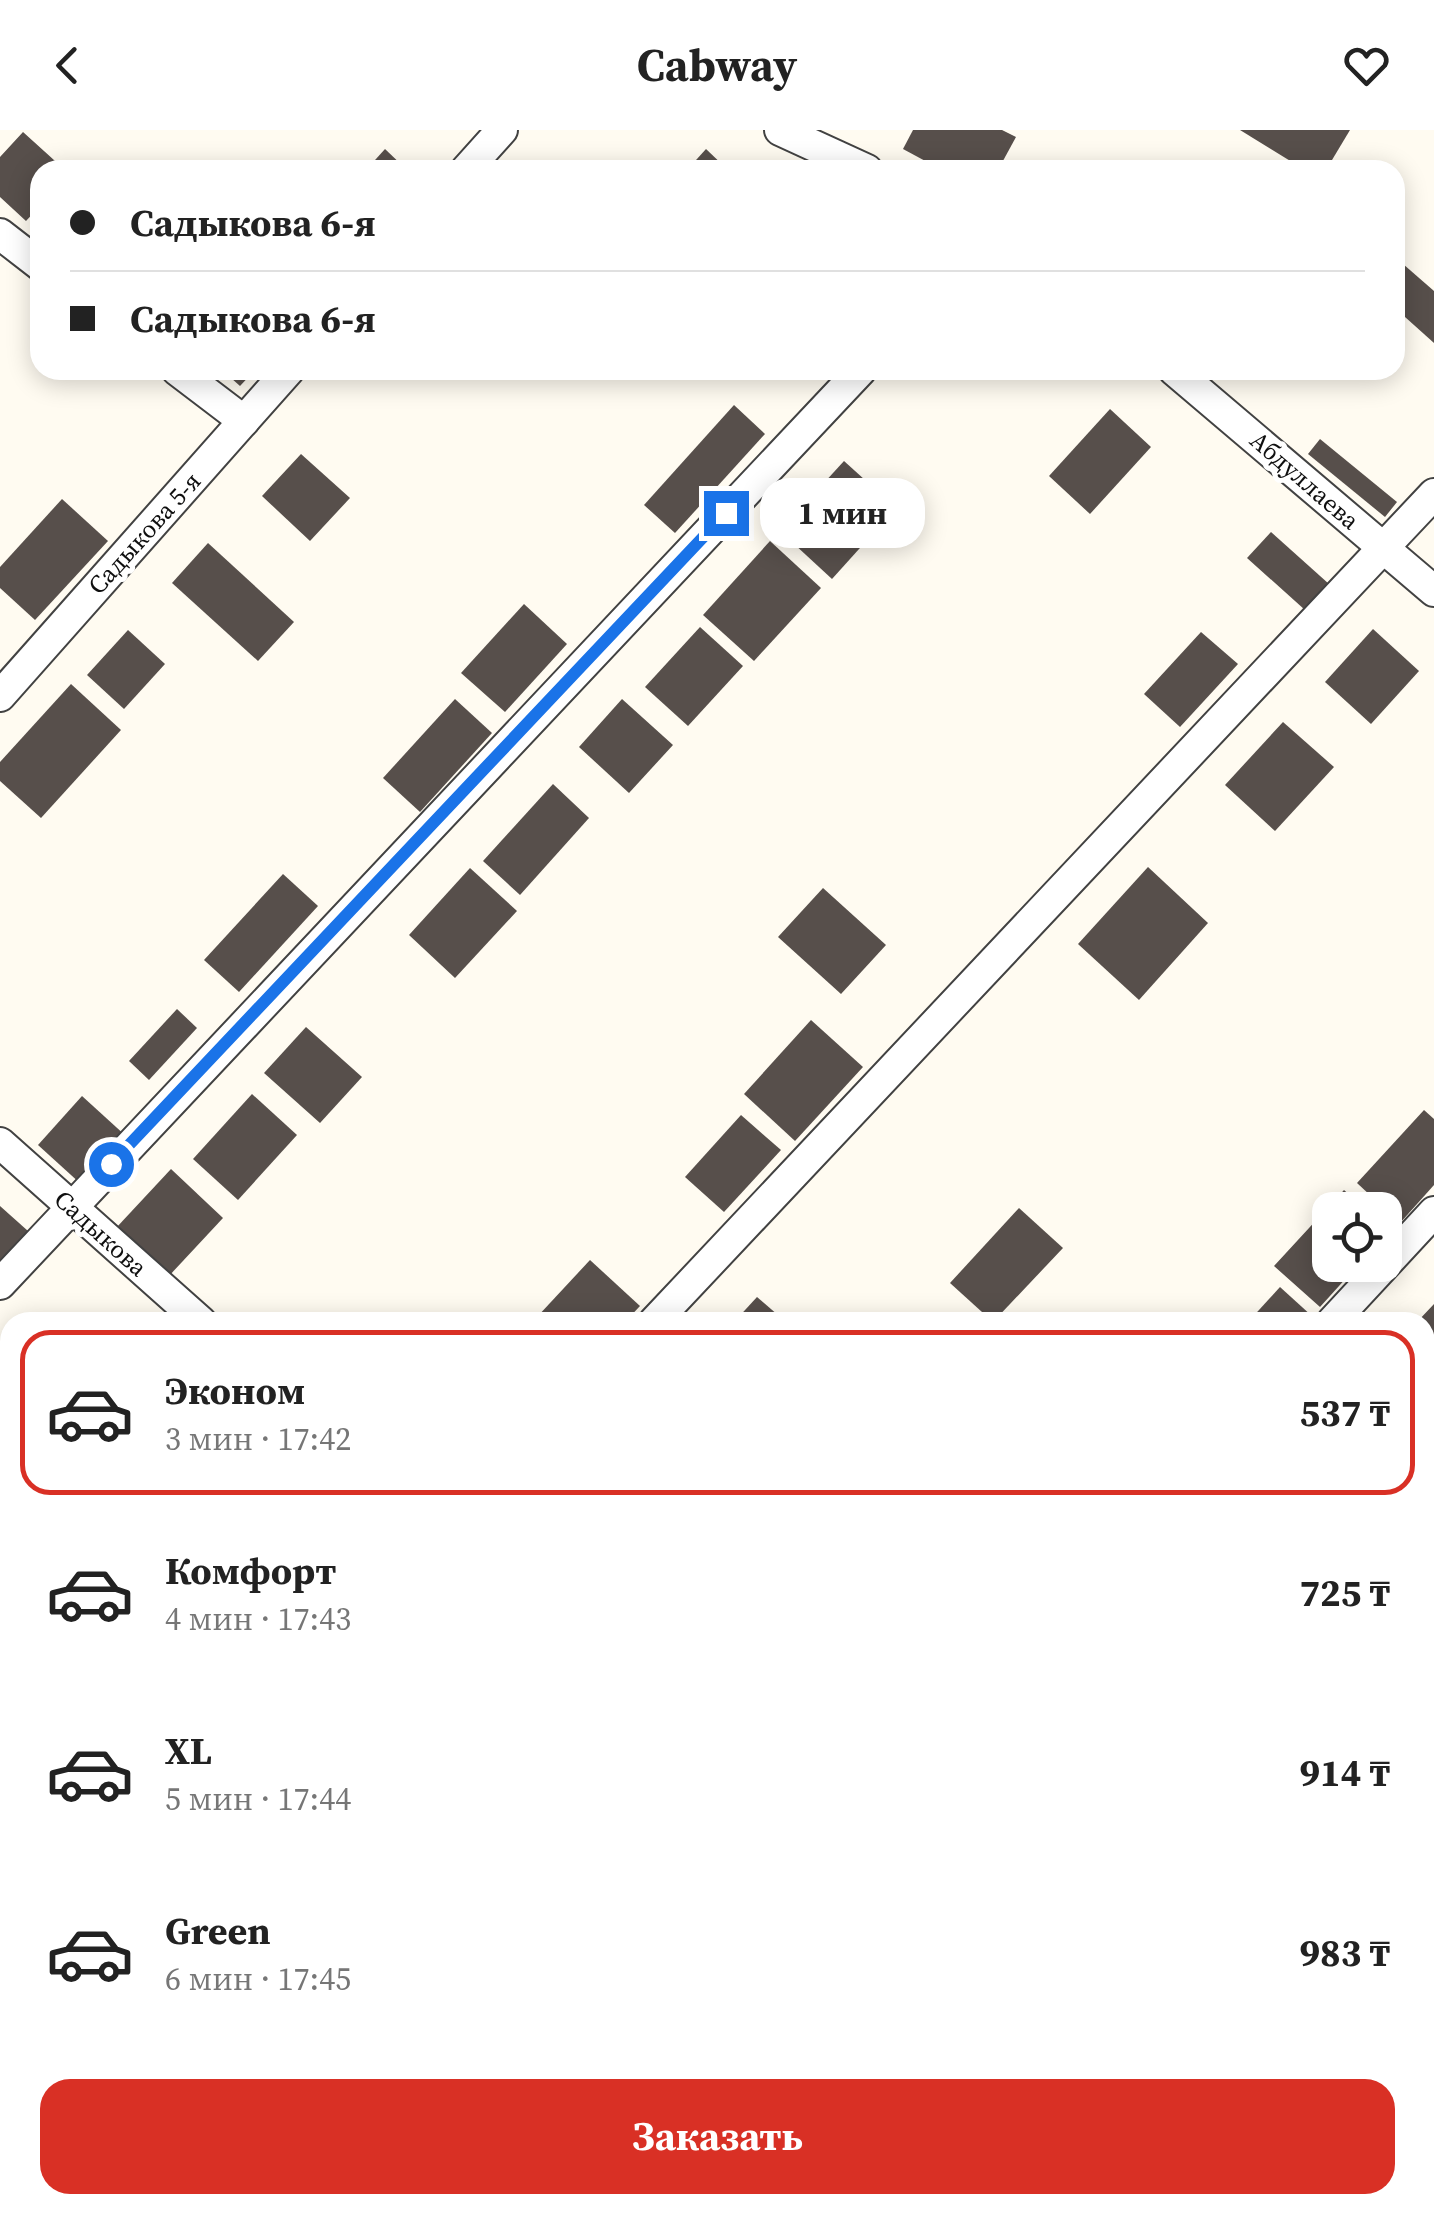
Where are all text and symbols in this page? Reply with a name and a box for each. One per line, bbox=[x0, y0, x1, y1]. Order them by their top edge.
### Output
text: Cabway bbox=[637, 34, 797, 96]
icon: back bbox=[40, 38, 95, 93]
icon: heart bbox=[1339, 38, 1394, 93]
text: Садыкова 6-я bbox=[130, 197, 376, 249]
text: Садыкова 6-я bbox=[130, 293, 376, 345]
street label: Абдуллаева bbox=[1243, 423, 1367, 537]
street label: Садыкова 5-я bbox=[80, 465, 208, 601]
callout: 1 мин bbox=[761, 478, 926, 548]
route end bbox=[704, 491, 749, 536]
text: 1 мин bbox=[798, 491, 887, 535]
route start bbox=[89, 1142, 134, 1187]
street label: Садыкова bbox=[47, 1182, 155, 1284]
map controls bbox=[1312, 1192, 1402, 1282]
button: locate bbox=[1312, 1192, 1402, 1282]
text: Эконом bbox=[165, 1365, 305, 1417]
icon: car bbox=[45, 1368, 135, 1458]
text: 537 ₸ bbox=[1299, 1387, 1390, 1439]
text: 3 мин · 17:42 bbox=[165, 1417, 351, 1461]
text: Комфорт bbox=[165, 1545, 336, 1597]
icon: car bbox=[45, 1548, 135, 1638]
text: 725 ₸ bbox=[1299, 1567, 1390, 1619]
text: 4 мин · 17:43 bbox=[165, 1597, 351, 1641]
text: XL bbox=[165, 1725, 212, 1777]
icon: car bbox=[45, 1728, 135, 1818]
text: 914 ₸ bbox=[1299, 1747, 1390, 1799]
text: 5 мин · 17:44 bbox=[165, 1777, 351, 1821]
text: Green bbox=[165, 1905, 271, 1957]
icon: car bbox=[45, 1908, 135, 1998]
text: 983 ₸ bbox=[1299, 1927, 1390, 1979]
text: 6 мин · 17:45 bbox=[165, 1957, 351, 2001]
button: Заказать bbox=[40, 2079, 1395, 2194]

